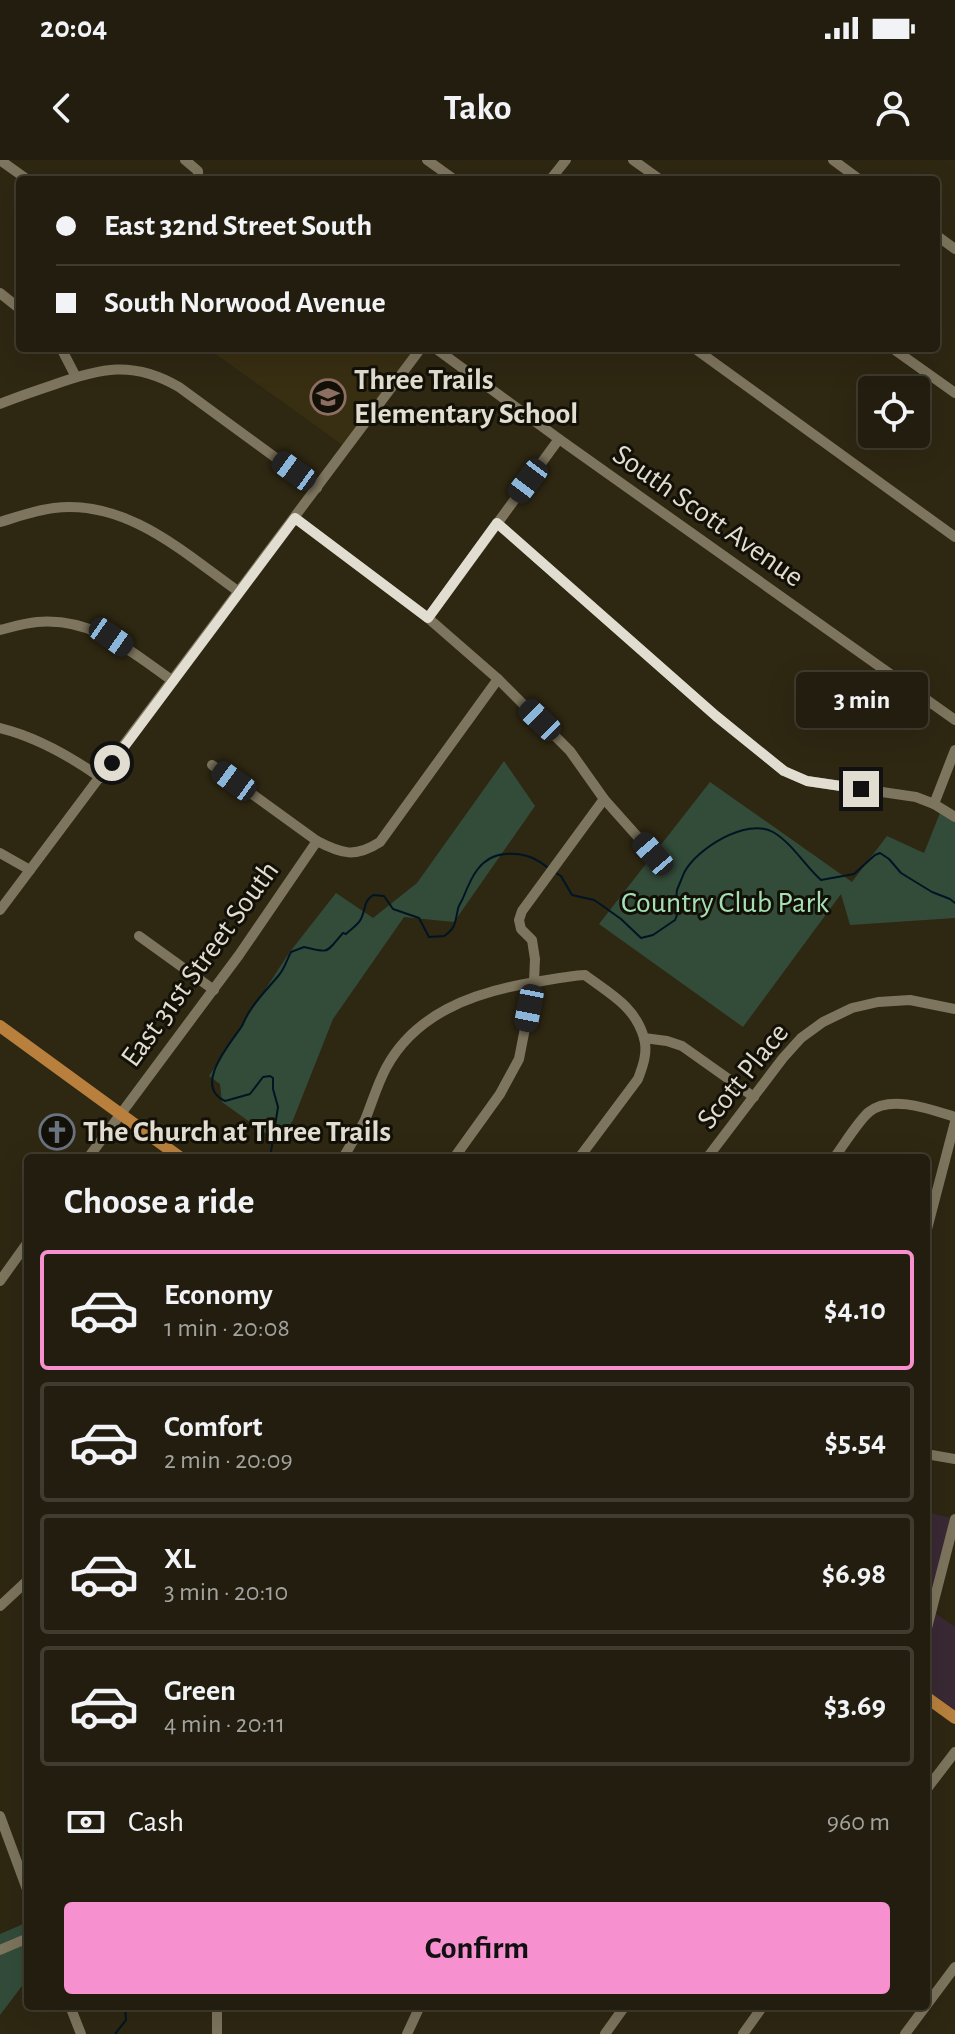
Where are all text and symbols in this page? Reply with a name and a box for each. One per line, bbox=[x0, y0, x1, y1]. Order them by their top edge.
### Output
text: 20:04 bbox=[40, 13, 107, 43]
icon: back bbox=[40, 86, 84, 130]
icon: person bbox=[871, 86, 915, 130]
text: Tako bbox=[443, 90, 512, 126]
text: East 32nd Street South bbox=[104, 211, 372, 241]
text: South Norwood Avenue bbox=[104, 288, 386, 318]
place label: Three Trails Elementary School bbox=[354, 365, 578, 429]
map controls bbox=[858, 376, 930, 448]
button: locate bbox=[858, 376, 930, 448]
school or university icon: Three Trails Elementary School bbox=[309, 378, 347, 416]
street label: South Scott Avenue bbox=[607, 439, 809, 593]
car bbox=[268, 447, 320, 495]
car bbox=[504, 455, 552, 507]
car bbox=[84, 613, 138, 661]
callout: 3 min bbox=[795, 673, 927, 729]
text: 3 min bbox=[834, 687, 890, 713]
car bbox=[514, 695, 566, 745]
route start bbox=[94, 745, 130, 781]
car bbox=[208, 757, 260, 805]
route end bbox=[843, 771, 879, 807]
car bbox=[628, 828, 678, 880]
street label: East 31st Street South bbox=[116, 856, 284, 1072]
park label: Country Club Park bbox=[621, 888, 829, 918]
car bbox=[513, 982, 545, 1034]
street label: Scott Place bbox=[692, 1018, 794, 1134]
church icon: The Church at Three Trails bbox=[38, 1113, 76, 1151]
place label: The Church at Three Trails bbox=[83, 1117, 391, 1147]
text: Choose a ride bbox=[64, 1184, 254, 1220]
icon: car bbox=[68, 1274, 140, 1346]
text: Economy bbox=[164, 1280, 273, 1310]
text: $4.10 bbox=[824, 1295, 886, 1325]
text: 1 min · 20:08 bbox=[164, 1315, 290, 1341]
icon: car bbox=[68, 1406, 140, 1478]
text: Comfort bbox=[164, 1412, 263, 1442]
text: $5.54 bbox=[825, 1427, 886, 1457]
text: 2 min · 20:09 bbox=[164, 1447, 293, 1473]
icon: car bbox=[68, 1538, 140, 1610]
text: XL bbox=[164, 1544, 196, 1574]
text: $6.98 bbox=[822, 1559, 886, 1589]
text: 3 min · 20:10 bbox=[164, 1579, 288, 1605]
icon: car bbox=[68, 1670, 140, 1742]
text: Green bbox=[164, 1676, 236, 1706]
text: $3.69 bbox=[824, 1691, 886, 1721]
text: 4 min · 20:11 bbox=[164, 1711, 285, 1737]
icon: cash bbox=[64, 1800, 108, 1844]
text: Cash bbox=[128, 1807, 184, 1837]
text: 960 m bbox=[827, 1809, 890, 1835]
button: Confirm bbox=[64, 1902, 890, 1994]

